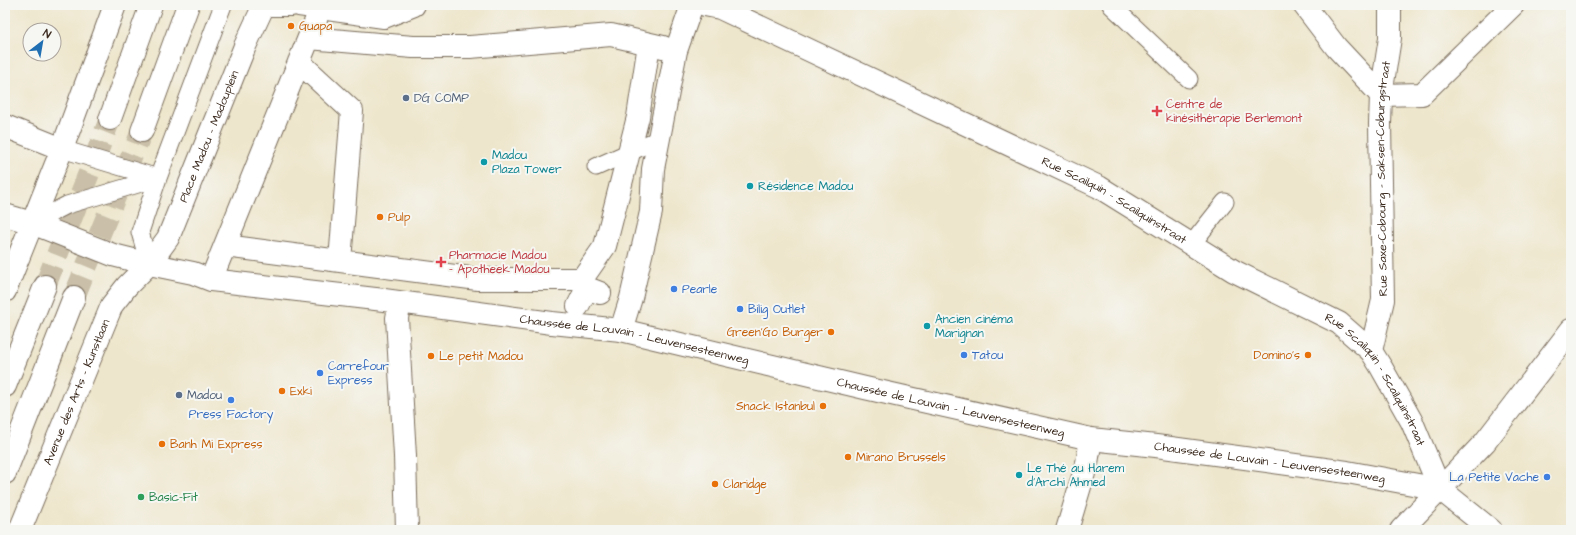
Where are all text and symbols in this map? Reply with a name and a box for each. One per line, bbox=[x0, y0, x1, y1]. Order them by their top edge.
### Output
place label: Guapa bbox=[299, 18, 332, 35]
marker: Guapa bbox=[286, 21, 296, 31]
north arrow bbox=[22, 22, 62, 62]
text: N bbox=[40, 26, 54, 42]
street label: Rue Saxe-Cobourg - Saksen-Coburgstraat bbox=[1372, 60, 1395, 296]
street label: Place Madou - Madouplein bbox=[175, 68, 243, 205]
place label: DG COMP bbox=[414, 90, 469, 107]
marker: DG COMP bbox=[401, 93, 411, 103]
place label: Centre de kinésithérapie Berlemont bbox=[1166, 96, 1302, 127]
marker: Centre de kinésithérapie Berlemont bbox=[1151, 105, 1163, 117]
place label: Madou Plaza Tower bbox=[492, 147, 562, 178]
street label: Rue Scailquin - Scailquinstraat bbox=[1039, 153, 1190, 248]
marker: Madou Plaza Tower bbox=[479, 157, 489, 167]
place label: Résidence Madou bbox=[758, 178, 853, 195]
marker: Résidence Madou bbox=[745, 181, 755, 191]
place label: Pulp bbox=[388, 209, 411, 226]
marker: Pulp bbox=[375, 212, 385, 222]
place label: Pharmacie Madou - Apotheek Madou bbox=[449, 247, 550, 278]
marker: Pharmacie Madou - Apotheek Madou bbox=[436, 257, 446, 267]
place label: Pearle bbox=[682, 281, 718, 298]
marker: Pearle bbox=[669, 284, 679, 294]
place label: Bilig Outlet bbox=[748, 301, 805, 319]
marker: Bilig Outlet bbox=[735, 304, 745, 314]
street label: Rue Scailquin - Scailquinstraat bbox=[1322, 309, 1429, 449]
street label: Chaussée de Louvain - Leuvensesteenweg bbox=[519, 311, 751, 370]
place label: Ancien cinéma Marignan bbox=[935, 311, 1013, 343]
street label: Avenue des Arts - Kunstlaan bbox=[39, 317, 114, 468]
marker: Ancien cinéma Marignan bbox=[922, 321, 932, 331]
place label: Green'Go Burger bbox=[727, 324, 823, 342]
marker: Green'Go Burger bbox=[826, 327, 836, 337]
place label: Tatou bbox=[972, 347, 1003, 364]
place label: Domino's bbox=[1254, 347, 1300, 364]
place label: Le petit Madou bbox=[439, 348, 523, 365]
marker: Tatou bbox=[959, 350, 969, 360]
marker: Domino's bbox=[1303, 350, 1313, 360]
marker: Le petit Madou bbox=[426, 351, 436, 361]
place label: Carrefour Express bbox=[328, 358, 389, 389]
marker: Carrefour Express bbox=[315, 368, 325, 378]
street label: Chaussée de Louvain - Leuvensesteenweg bbox=[835, 374, 1066, 443]
place label: Exki bbox=[290, 383, 312, 400]
marker: Exki bbox=[277, 386, 287, 396]
place label: Madou bbox=[187, 387, 222, 404]
marker: Madou bbox=[174, 390, 184, 400]
marker: Press Factory bbox=[226, 395, 236, 405]
place label: Snack Istanbul bbox=[736, 398, 815, 415]
marker: Snack Istanbul bbox=[818, 401, 828, 411]
place label: Press Factory bbox=[189, 406, 274, 424]
place label: Banh Mi Express bbox=[170, 436, 263, 453]
street label: Chaussée de Louvain - Leuvensesteenweg bbox=[1153, 438, 1386, 489]
marker: Banh Mi Express bbox=[157, 439, 167, 449]
place label: Mirano Brussels bbox=[856, 449, 946, 466]
marker: Mirano Brussels bbox=[843, 452, 853, 462]
place label: Le Thé au Harem d’Archi Ahmed bbox=[1027, 460, 1125, 491]
place label: La Petite Vache bbox=[1449, 469, 1540, 486]
marker: Le Thé au Harem d’Archi Ahmed bbox=[1014, 470, 1024, 480]
marker: La Petite Vache bbox=[1542, 472, 1552, 482]
place label: Claridge bbox=[723, 476, 767, 494]
marker: Claridge bbox=[710, 479, 720, 489]
place label: Basic-Fit bbox=[149, 489, 198, 506]
marker: Basic-Fit bbox=[136, 492, 146, 502]

